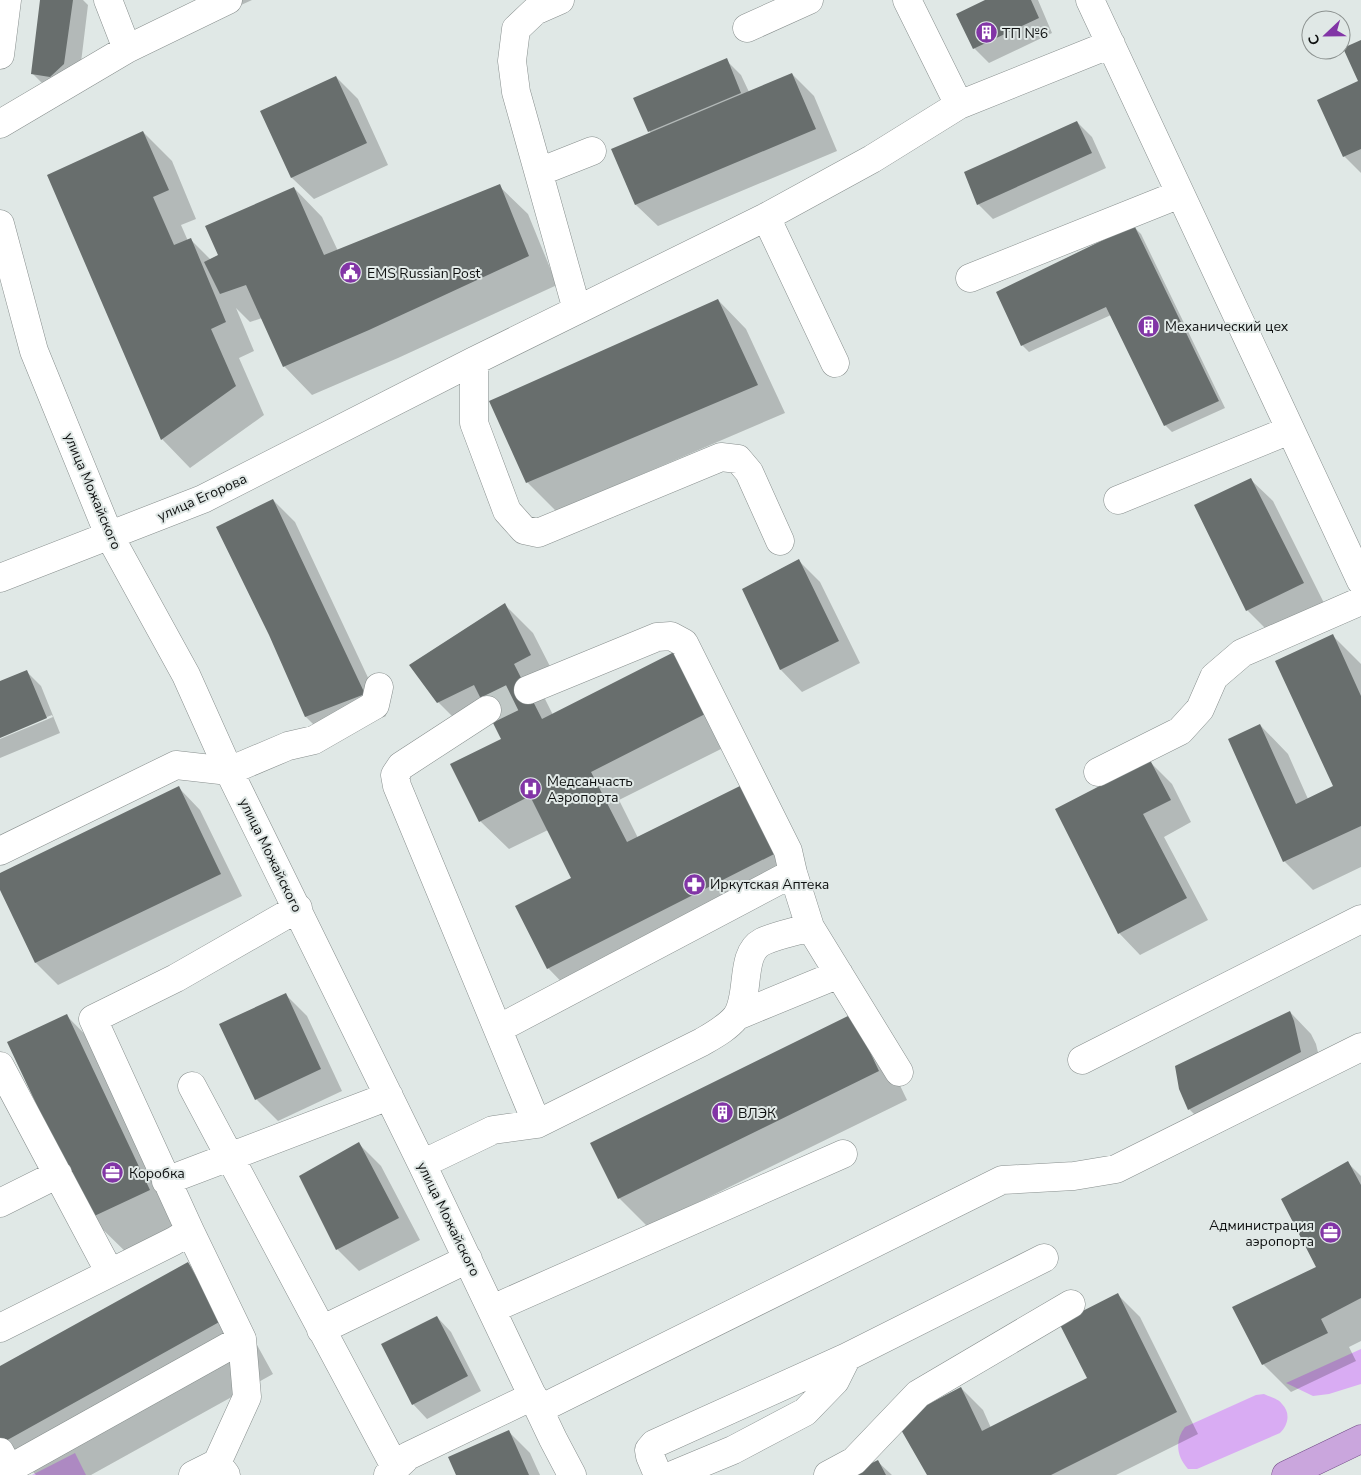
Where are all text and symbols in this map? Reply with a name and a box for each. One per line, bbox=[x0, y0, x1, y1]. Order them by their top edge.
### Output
north arrow bbox=[1301, 10, 1351, 60]
building icon: ТП №6 bbox=[974, 21, 998, 45]
place label: ТП №6 bbox=[1002, 24, 1048, 43]
text: С bbox=[1304, 31, 1325, 48]
public building icon: EMS Russian Рost bbox=[339, 261, 363, 285]
place label: EMS Russian Рost bbox=[367, 264, 481, 283]
building icon: Механический цех bbox=[1137, 314, 1161, 338]
place label: Механический цех bbox=[1165, 317, 1289, 336]
street label: улица Можайского bbox=[59, 430, 126, 553]
street label: улица Егорова bbox=[154, 469, 250, 526]
place label: Медсанчасть Аэропорта bbox=[547, 772, 633, 807]
hospital icon: Медсанчасть Аэропорта bbox=[519, 777, 543, 801]
street label: улица Можайского bbox=[235, 795, 307, 916]
pharmacy icon: Иркутская Аптека bbox=[682, 872, 706, 896]
place label: Иркутская Аптека bbox=[710, 875, 829, 894]
building icon: ВЛЭК bbox=[710, 1101, 734, 1125]
place label: ВЛЭК bbox=[738, 1104, 776, 1123]
street label: улица Можайского bbox=[413, 1159, 485, 1280]
office icon: Коробка bbox=[101, 1161, 125, 1185]
place label: Коробка bbox=[129, 1164, 185, 1183]
place label: Администрация аэропорта bbox=[1209, 1216, 1314, 1251]
office icon: Администрация аэропорта bbox=[1318, 1221, 1342, 1245]

